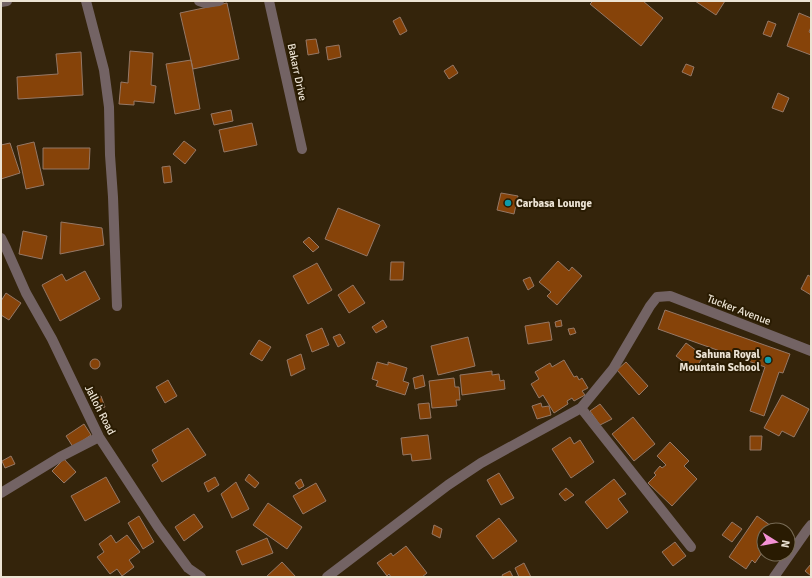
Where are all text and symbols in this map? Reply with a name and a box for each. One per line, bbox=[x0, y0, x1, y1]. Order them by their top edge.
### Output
street label: Bakarr Drive bbox=[285, 42, 309, 102]
place label: Carbasa Lounge bbox=[516, 197, 593, 210]
marker: Carbasa Lounge bbox=[503, 198, 513, 208]
street label: Tucker Avenue bbox=[705, 292, 773, 328]
place label: Sahuna Royal Mountain School bbox=[679, 348, 761, 374]
marker: Sahuna Royal Mountain School bbox=[763, 355, 773, 365]
street label: Jalloh Road bbox=[82, 383, 118, 437]
north arrow bbox=[756, 522, 796, 562]
text: N bbox=[778, 539, 792, 549]

